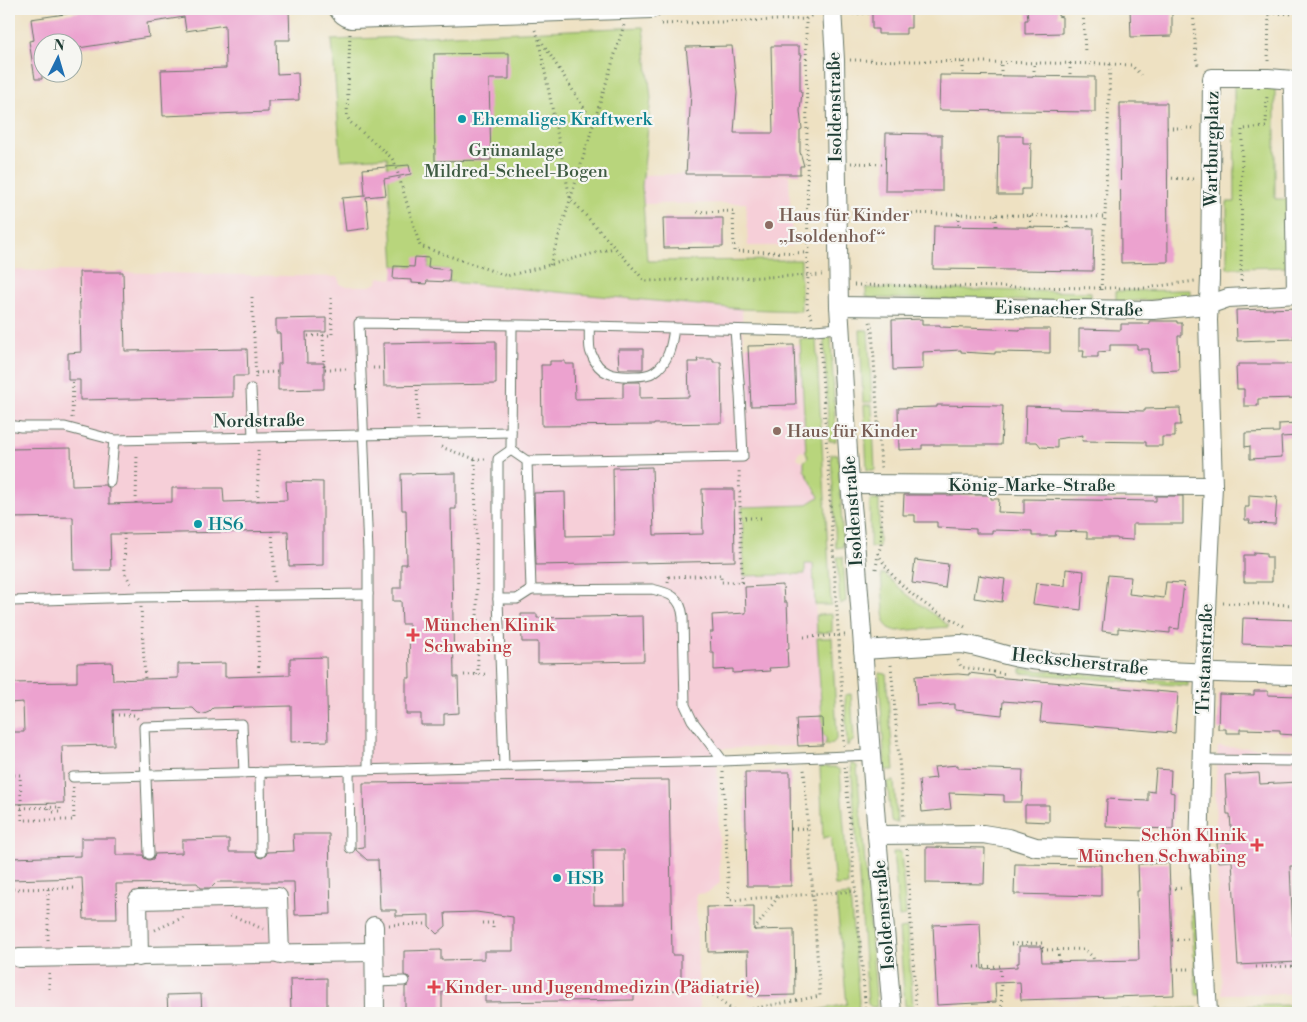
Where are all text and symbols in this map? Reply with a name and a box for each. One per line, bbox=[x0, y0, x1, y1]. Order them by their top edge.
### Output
north arrow bbox=[32, 32, 82, 82]
text: N bbox=[53, 37, 65, 55]
street label: Isoldenstraße bbox=[823, 52, 847, 162]
street label: Wartburgplatz bbox=[1199, 91, 1225, 208]
place label: Ehemaliges Kraftwerk bbox=[472, 108, 654, 131]
marker: Ehemaliges Kraftwerk bbox=[456, 113, 468, 125]
park label: Grünanlage Mildred-Scheel-Bogen bbox=[424, 139, 608, 183]
place label: Haus für Kinder „Isoldenhof“ bbox=[779, 204, 910, 248]
marker: Haus für Kinder „Isoldenhof“ bbox=[763, 219, 775, 231]
street label: Eisenacher Straße bbox=[995, 296, 1143, 322]
street label: Nordstraße bbox=[213, 409, 305, 433]
place label: Haus für Kinder bbox=[787, 420, 918, 443]
marker: Haus für Kinder bbox=[771, 425, 783, 437]
street label: Isoldenstraße bbox=[838, 455, 868, 567]
street label: König-Marke-Straße bbox=[948, 474, 1116, 497]
place label: HS6 bbox=[208, 513, 244, 536]
marker: HS6 bbox=[192, 518, 204, 530]
street label: Tristanstraße bbox=[1192, 603, 1218, 715]
place label: München Klinik Schwabing bbox=[424, 614, 556, 658]
marker: München Klinik Schwabing bbox=[406, 628, 420, 642]
street label: Heckscherstraße bbox=[1010, 643, 1150, 681]
place label: Schön Klinik München Schwabing bbox=[1078, 824, 1248, 868]
marker: Schön Klinik München Schwabing bbox=[1250, 838, 1264, 852]
street label: Isoldenstraße bbox=[868, 859, 900, 971]
place label: HSB bbox=[567, 867, 604, 890]
marker: HSB bbox=[551, 872, 563, 884]
place label: Kinder- und Jugendmedizin (Pädiatrie) bbox=[445, 976, 760, 999]
marker: Kinder- und Jugendmedizin (Pädiatrie) bbox=[427, 980, 441, 994]

